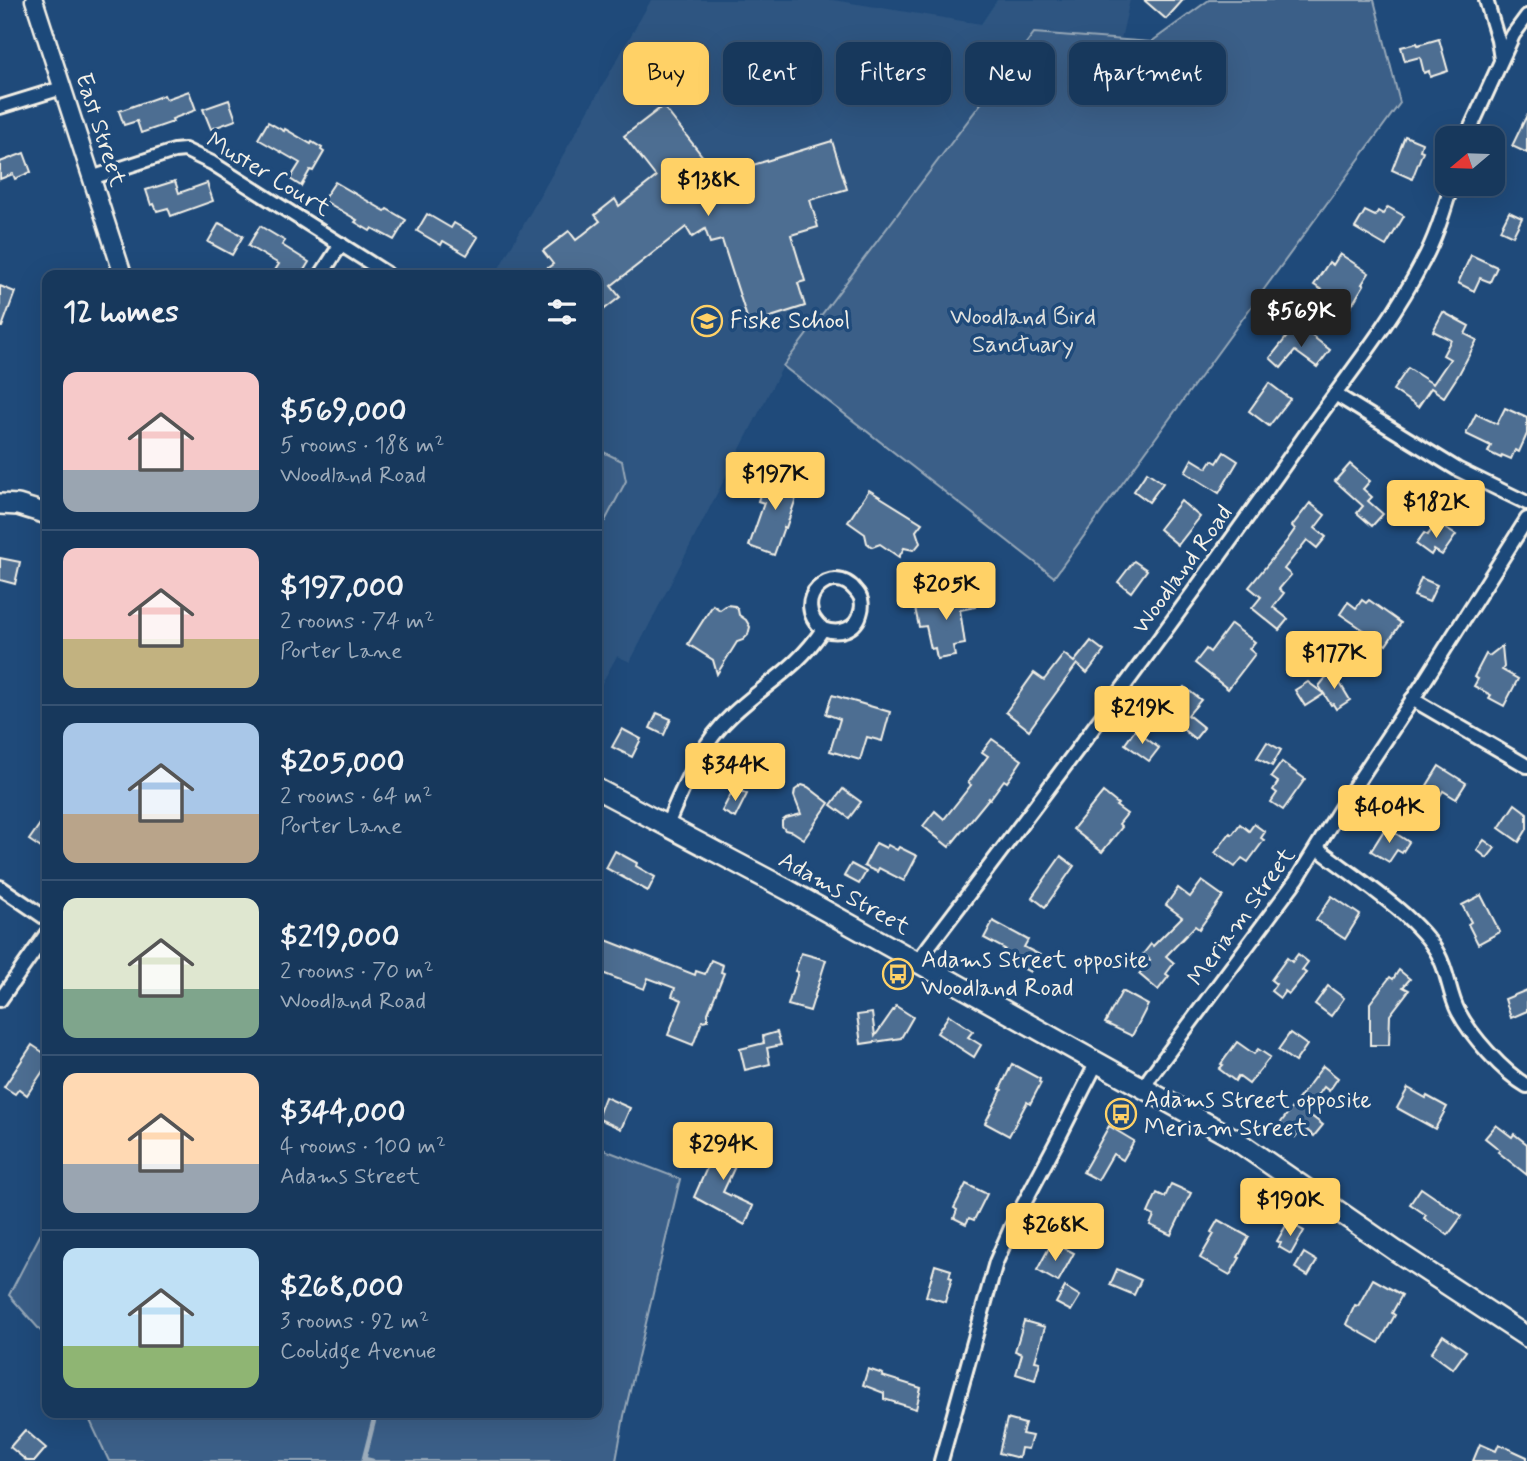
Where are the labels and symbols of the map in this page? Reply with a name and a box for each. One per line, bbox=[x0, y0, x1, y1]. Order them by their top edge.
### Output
street label: East Street bbox=[67, 69, 133, 191]
street label: Muster Court bbox=[200, 126, 336, 224]
north arrow bbox=[1435, 126, 1505, 196]
pin: $138K bbox=[659, 158, 757, 218]
pin: $569K bbox=[1252, 290, 1350, 349]
park label: Woodland Bird Sanctuary bbox=[950, 302, 1096, 361]
school or university icon: Fiske School bbox=[690, 304, 724, 338]
place label: Fiske School bbox=[730, 306, 850, 337]
pin: $197K bbox=[726, 452, 824, 512]
pin: $182K bbox=[1387, 480, 1485, 540]
street label: Woodland Road bbox=[1126, 499, 1240, 641]
pin: $205K bbox=[897, 562, 995, 622]
pin: $177K bbox=[1285, 632, 1383, 691]
pin: $219K bbox=[1093, 686, 1191, 746]
pin: $344K bbox=[686, 744, 784, 803]
pin: $404K bbox=[1340, 786, 1438, 845]
street label: Meriam Street bbox=[1181, 842, 1303, 992]
street label: Adams Street bbox=[773, 845, 915, 943]
place label: Adams Street opposite Woodland Road bbox=[921, 945, 1149, 1004]
bus stop icon: Adams Street opposite Woodland Road bbox=[881, 957, 915, 991]
place label: Adams Street opposite Meriam Street bbox=[1144, 1085, 1372, 1144]
bus stop icon: Adams Street opposite Meriam Street bbox=[1104, 1097, 1138, 1131]
pin: $294K bbox=[674, 1122, 772, 1182]
pin: $190K bbox=[1241, 1178, 1339, 1238]
pin: $268K bbox=[1006, 1204, 1104, 1263]

